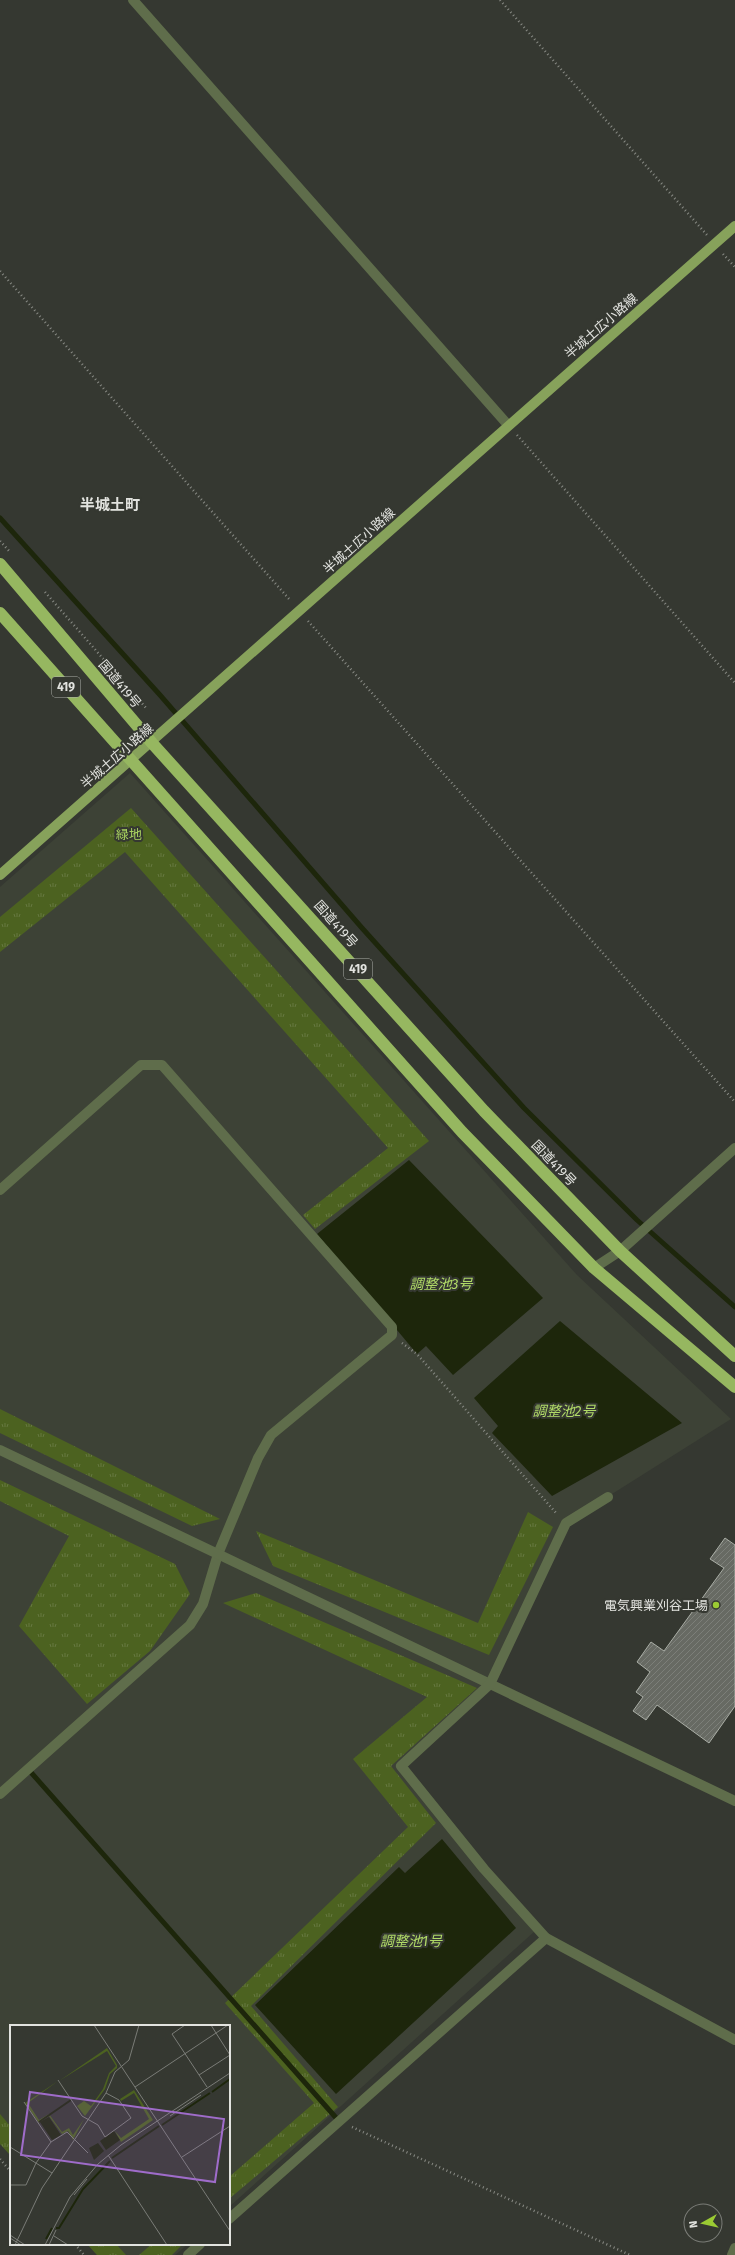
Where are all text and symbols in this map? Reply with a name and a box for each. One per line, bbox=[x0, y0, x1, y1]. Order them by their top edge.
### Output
street label: 半城土広小路線 bbox=[562, 290, 640, 362]
district label: 半城土町 bbox=[80, 496, 140, 514]
street label: 半城土広小路線 bbox=[320, 505, 398, 577]
street label: 国道419号 bbox=[96, 657, 144, 711]
road number: 419 bbox=[52, 677, 80, 697]
street label: 半城土広小路線 bbox=[78, 720, 156, 792]
park label: 緑地 bbox=[116, 827, 142, 842]
street label: 国道419号 bbox=[311, 898, 361, 950]
road number: 419 bbox=[344, 959, 372, 979]
street label: 国道419号 bbox=[529, 1137, 579, 1189]
water label: 調整池3号 bbox=[410, 1276, 473, 1293]
water label: 調整池2号 bbox=[533, 1403, 596, 1420]
place label: 電気興業刈谷工場 bbox=[604, 1598, 708, 1613]
marker: 電気興業刈谷工場 bbox=[711, 1600, 721, 1610]
water label: 調整池1号 bbox=[380, 1933, 443, 1950]
inset map bbox=[10, 2025, 230, 2245]
north arrow bbox=[683, 2203, 723, 2243]
text: N bbox=[687, 2220, 701, 2229]

